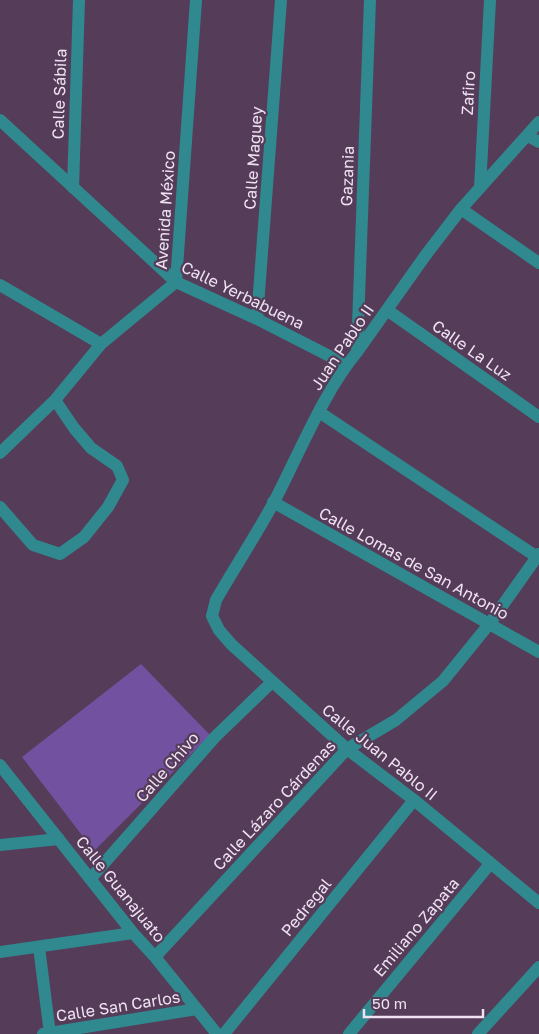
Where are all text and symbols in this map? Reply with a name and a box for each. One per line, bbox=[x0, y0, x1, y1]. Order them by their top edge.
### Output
street label: Calle Sábila bbox=[47, 48, 71, 140]
street label: Zafiro bbox=[457, 70, 479, 116]
street label: Calle Maguey bbox=[239, 106, 267, 210]
street label: Gazania bbox=[336, 145, 358, 207]
street label: Avenida México bbox=[151, 150, 179, 270]
street label: Calle Yerbabuena bbox=[178, 257, 308, 333]
street label: Juan Pablo II bbox=[306, 300, 378, 394]
street label: Calle La Luz bbox=[428, 315, 516, 385]
street label: Calle Lomas de San Antonio bbox=[316, 502, 512, 624]
street label: Calle Juan Pablo II bbox=[318, 699, 442, 805]
street label: Calle Chivo bbox=[131, 728, 203, 806]
street label: Calle Lázaro Cárdenas bbox=[208, 736, 340, 874]
street label: Calle Guanajuato bbox=[72, 832, 170, 946]
street label: Emiliano Zapata bbox=[369, 873, 463, 981]
street label: Pedregal bbox=[277, 874, 335, 940]
street label: Calle San Carlos bbox=[54, 986, 182, 1026]
scale bar bbox=[364, 986, 483, 1018]
text: 50 m bbox=[372, 994, 407, 1012]

